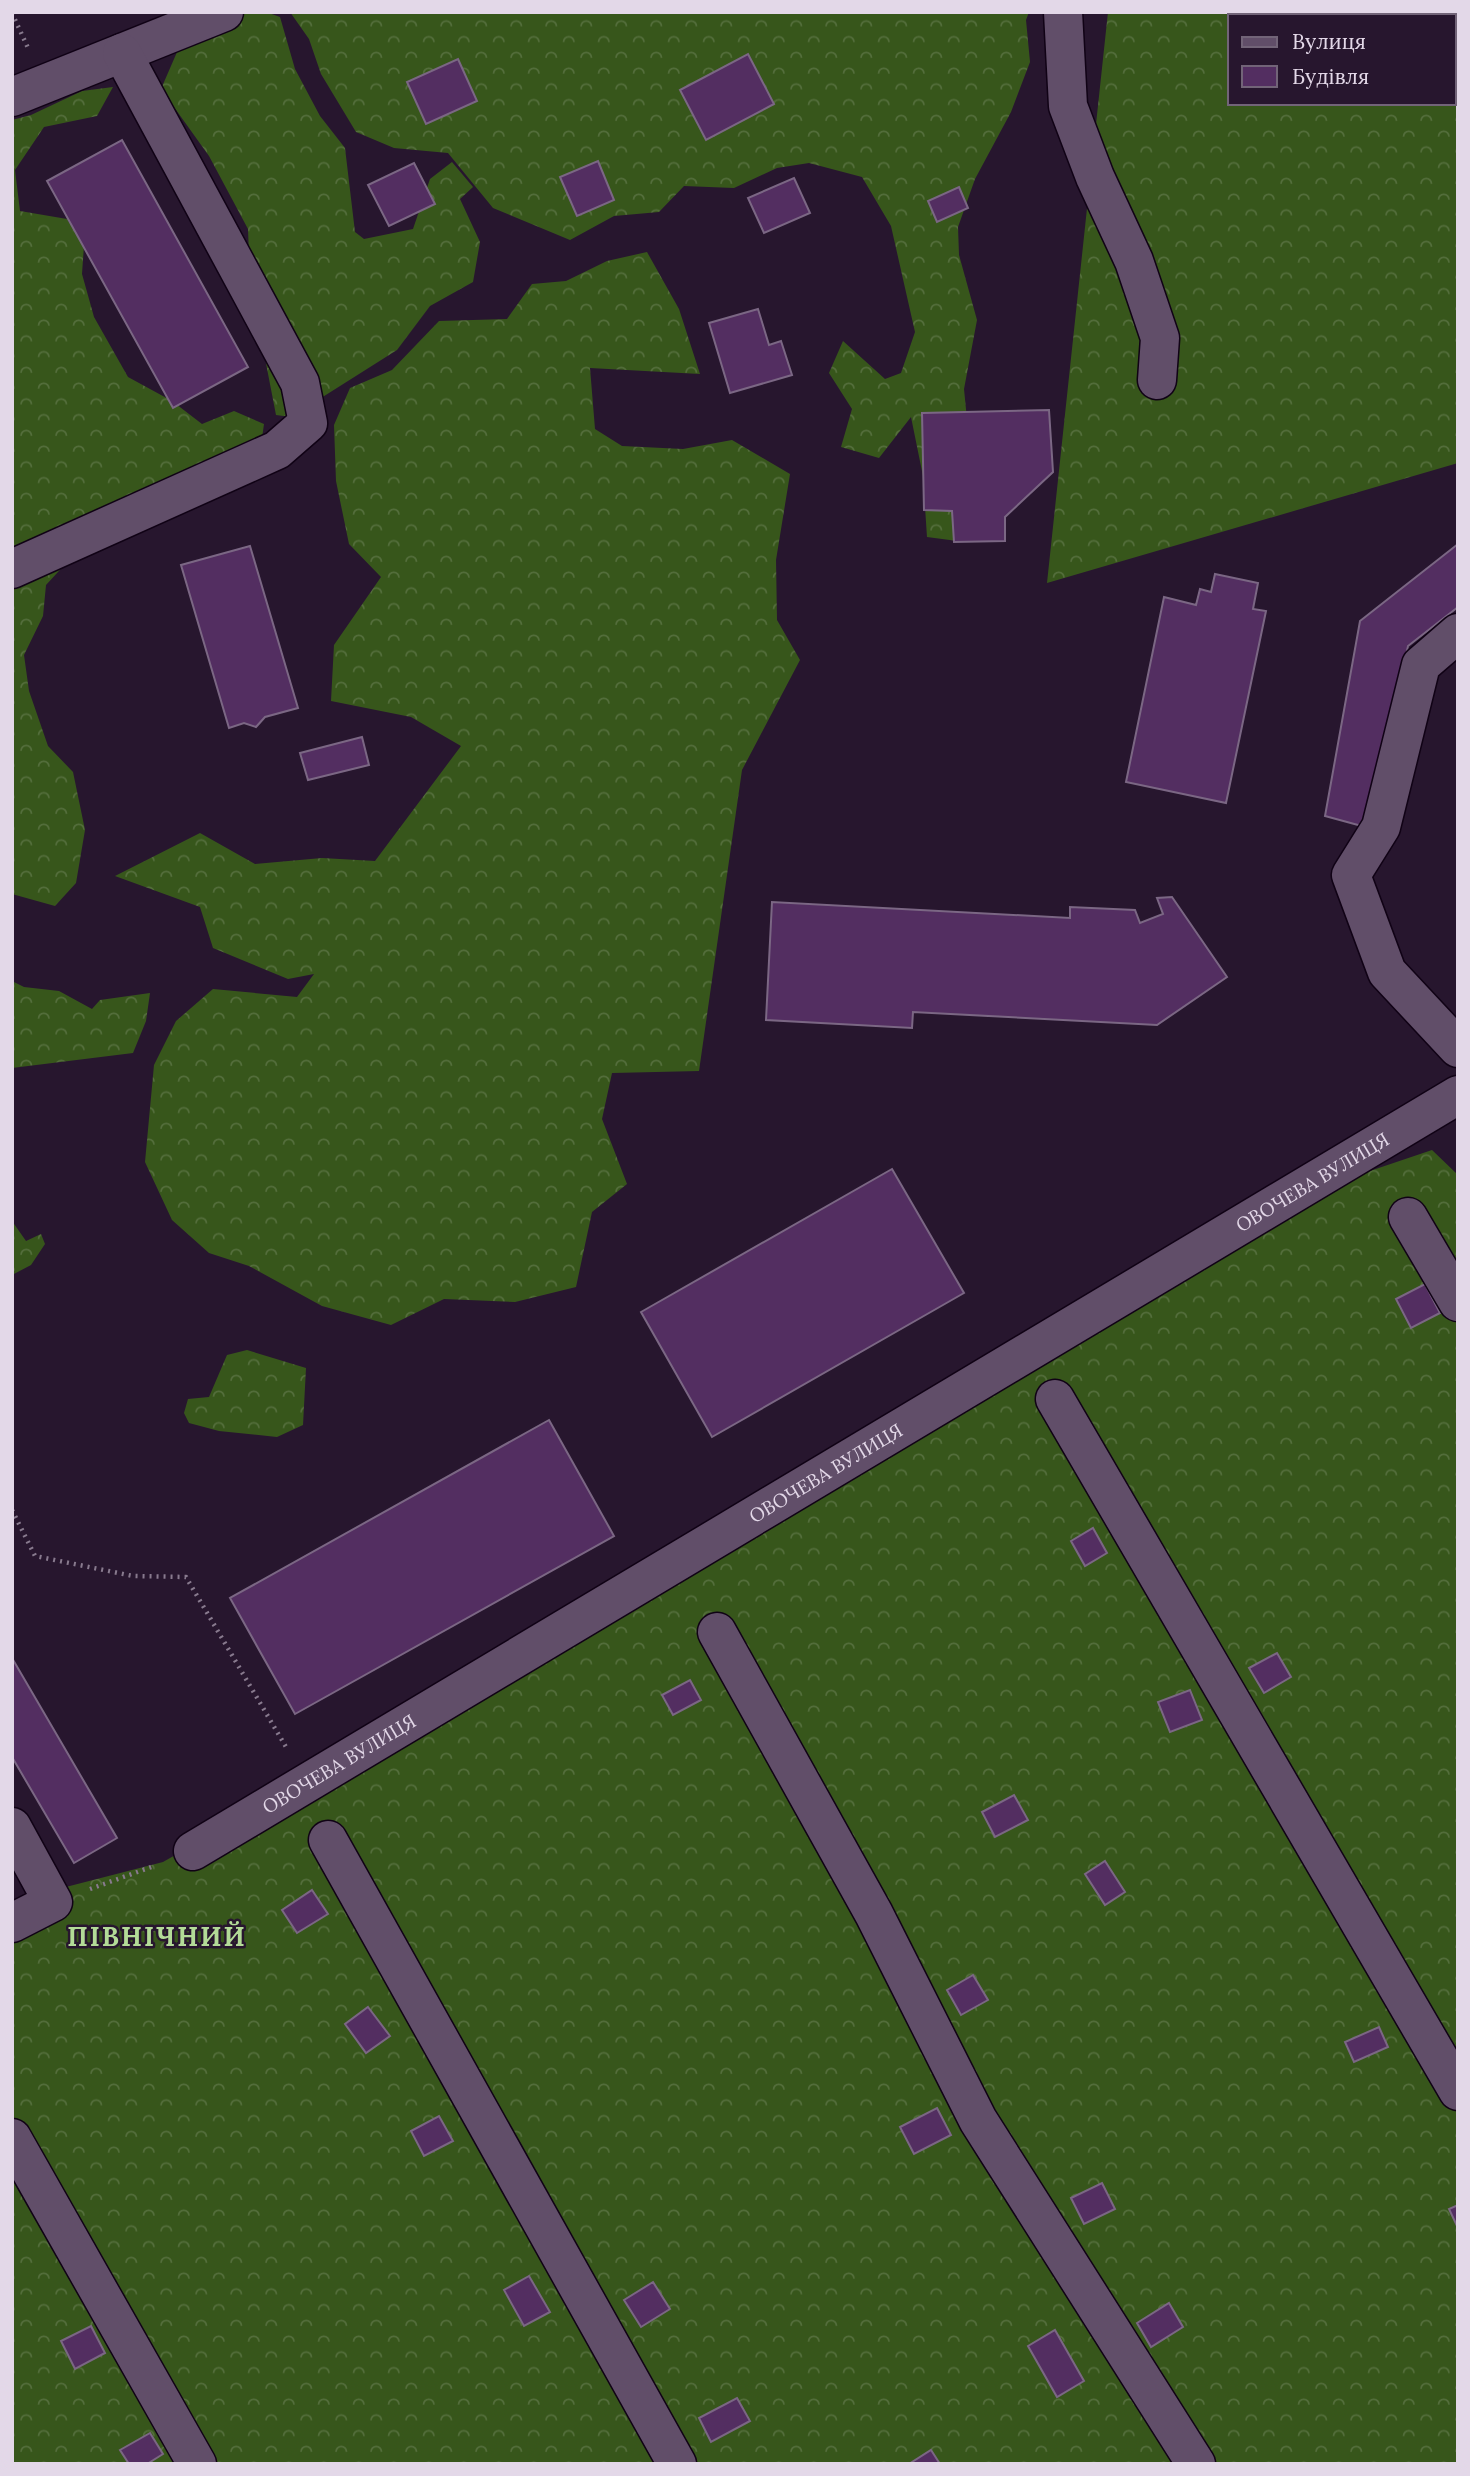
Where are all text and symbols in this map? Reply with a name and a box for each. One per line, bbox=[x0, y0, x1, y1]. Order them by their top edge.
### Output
legend bbox=[1228, 14, 1456, 105]
text: Вулиця bbox=[1292, 28, 1366, 55]
text: Будівля bbox=[1292, 63, 1369, 90]
street label: ОВОЧЕВА ВУЛИЦЯ bbox=[1231, 1127, 1393, 1237]
street label: ОВОЧЕВА ВУЛИЦЯ bbox=[745, 1418, 907, 1528]
street label: ОВОЧЕВА ВУЛИЦЯ bbox=[258, 1709, 420, 1819]
district label: ПІВНІЧНИЙ bbox=[67, 1920, 247, 1953]

